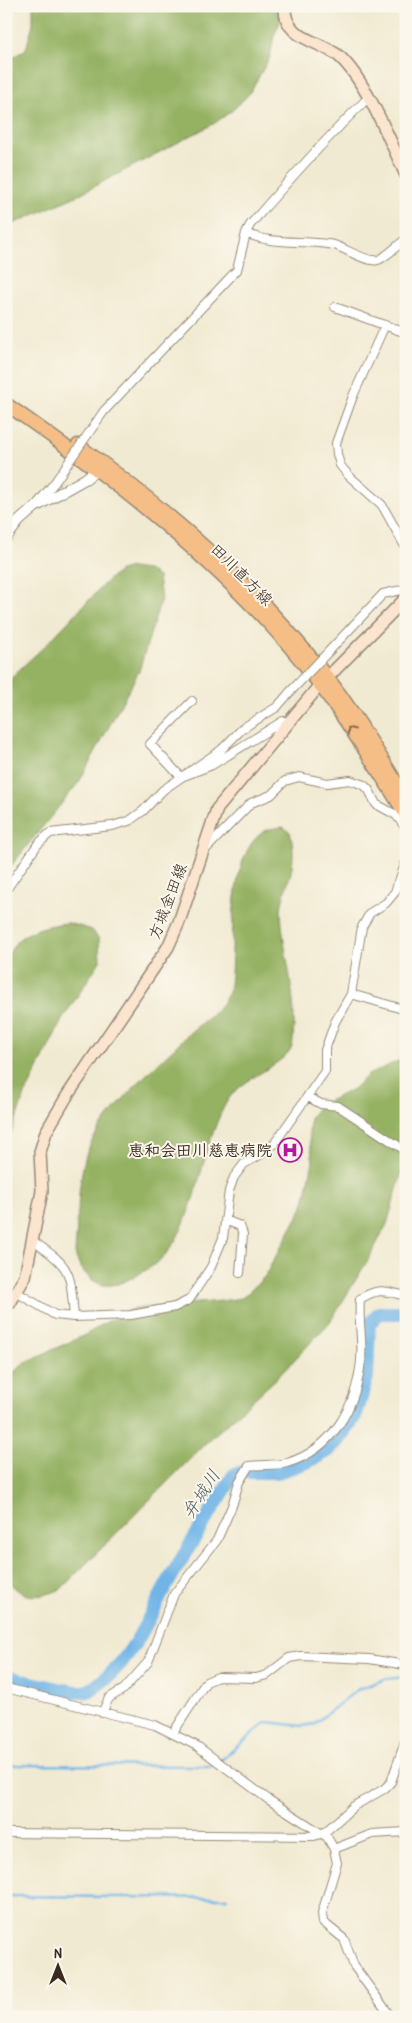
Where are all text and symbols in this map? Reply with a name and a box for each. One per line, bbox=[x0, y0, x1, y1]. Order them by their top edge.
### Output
street label: 田川直方線 bbox=[206, 538, 278, 610]
one-way arrow bbox=[347, 726, 356, 736]
street label: 方城金田線 bbox=[142, 860, 192, 942]
hospital icon: 恵和会田川慈恵病院 bbox=[277, 1137, 303, 1163]
place label: 恵和会田川慈恵病院 bbox=[128, 1139, 272, 1161]
water label: 弁城川 bbox=[175, 1464, 226, 1523]
north arrow bbox=[32, 1940, 82, 1990]
text: N bbox=[54, 1943, 62, 1962]

